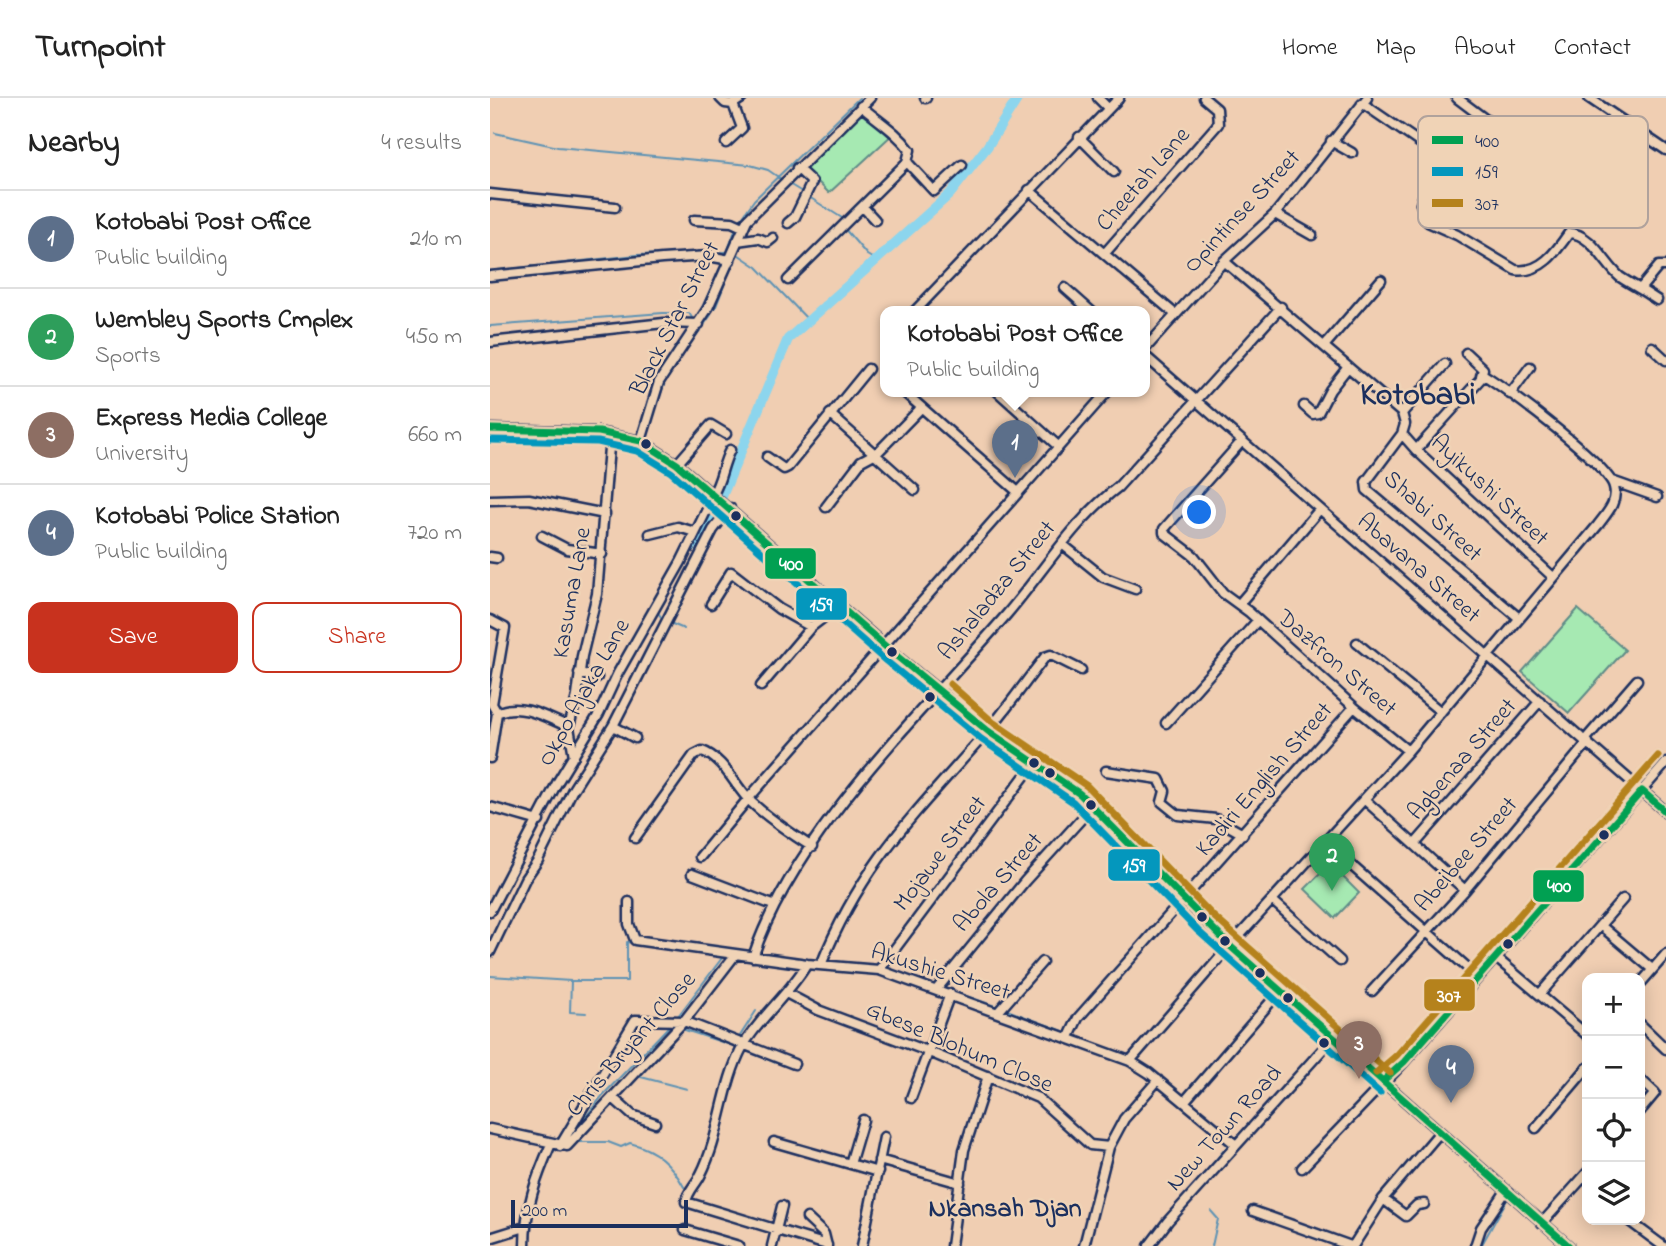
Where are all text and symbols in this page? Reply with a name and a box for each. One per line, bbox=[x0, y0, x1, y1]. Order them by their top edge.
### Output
text: Turnpoint bbox=[35, 24, 166, 72]
text: Home bbox=[1282, 31, 1338, 66]
text: Map bbox=[1376, 31, 1416, 66]
text: About bbox=[1454, 31, 1516, 66]
text: Contact bbox=[1554, 31, 1631, 66]
legend bbox=[1418, 116, 1648, 228]
street label: Cheetah Lane bbox=[1088, 120, 1200, 240]
text: Nearby bbox=[28, 122, 120, 166]
text: 4 results bbox=[381, 127, 462, 160]
text: 400 bbox=[1475, 129, 1499, 156]
street label: Opintinse Street bbox=[1176, 142, 1310, 282]
text: 159 bbox=[1475, 160, 1498, 187]
text: 307 bbox=[1475, 192, 1499, 219]
text: Kotobabi Post Office bbox=[95, 204, 311, 242]
text: 1 bbox=[47, 223, 55, 256]
text: 210 m bbox=[410, 223, 462, 256]
street label: Black Star Street bbox=[622, 236, 730, 403]
text: Public building bbox=[95, 242, 227, 275]
text: Wembley Sports Cmplex bbox=[95, 302, 353, 340]
popup bbox=[880, 306, 1150, 397]
text: Kotobabi Post Office bbox=[907, 316, 1123, 354]
text: 2 bbox=[45, 321, 57, 354]
text: 450 m bbox=[406, 321, 462, 354]
text: Sports bbox=[95, 340, 161, 373]
text: Public building bbox=[907, 354, 1039, 387]
district label: Kotobabi bbox=[1360, 373, 1476, 420]
text: Express Media College bbox=[95, 400, 327, 438]
text: 3 bbox=[46, 419, 56, 452]
text: 660 m bbox=[408, 419, 462, 452]
pin: 1 bbox=[992, 420, 1038, 478]
street label: Ayikushi Street bbox=[1421, 427, 1556, 556]
unlabelled marker bbox=[639, 437, 653, 451]
text: University bbox=[95, 438, 188, 471]
street label: Shabi Street bbox=[1374, 463, 1490, 571]
your location bbox=[1182, 495, 1216, 529]
text: Kotobabi Police Station bbox=[95, 498, 339, 536]
street label: Abavana Street bbox=[1348, 505, 1488, 633]
unlabelled marker bbox=[729, 509, 743, 523]
street label: Ashaladza Street bbox=[930, 513, 1066, 669]
text: 4 bbox=[46, 517, 56, 550]
text: 720 m bbox=[408, 517, 462, 550]
street label: Kasuma Lane bbox=[544, 524, 602, 661]
text: Public building bbox=[95, 536, 227, 569]
line badge: 400 bbox=[764, 547, 817, 580]
text: 400 bbox=[779, 552, 804, 579]
line badge: 159 bbox=[795, 587, 848, 621]
text: 159 bbox=[810, 593, 833, 620]
street label: Dazfron Street bbox=[1267, 601, 1404, 726]
button: Save bbox=[28, 602, 238, 673]
button: Share bbox=[252, 602, 462, 673]
street label: Okpo Ajaka Lane bbox=[530, 612, 640, 773]
unlabelled marker bbox=[885, 645, 899, 659]
unlabelled marker bbox=[923, 690, 937, 704]
street label: Agbenaa Street bbox=[1400, 691, 1526, 829]
street label: Kadiri English Street bbox=[1188, 695, 1342, 865]
unlabelled marker bbox=[1027, 756, 1041, 770]
unlabelled marker bbox=[1043, 766, 1057, 780]
street label: Mojawe Street bbox=[886, 789, 996, 919]
street label: Abeibee Street bbox=[1407, 789, 1527, 921]
unlabelled marker bbox=[1084, 798, 1098, 812]
street label: Abola Street bbox=[946, 825, 1052, 941]
unlabelled marker bbox=[1597, 828, 1611, 842]
pin: 2 bbox=[1309, 833, 1355, 891]
line badge: 159 bbox=[1107, 848, 1161, 882]
text: 159 bbox=[1123, 854, 1146, 881]
line badge: 400 bbox=[1532, 869, 1585, 903]
text: 400 bbox=[1547, 874, 1572, 901]
unlabelled marker bbox=[1195, 910, 1209, 924]
unlabelled marker bbox=[1218, 934, 1232, 948]
street label: Akushie Street bbox=[866, 935, 1014, 1011]
unlabelled marker bbox=[1501, 937, 1515, 951]
street label: Chris Bryant Close bbox=[559, 964, 706, 1126]
unlabelled marker bbox=[1253, 966, 1267, 980]
map controls bbox=[1582, 973, 1645, 1225]
button: + bbox=[1582, 973, 1645, 1036]
line badge: 307 bbox=[1423, 978, 1476, 1012]
text: 307 bbox=[1436, 984, 1461, 1011]
unlabelled marker bbox=[1281, 991, 1295, 1005]
street label: Gbese Blohum Close bbox=[860, 993, 1058, 1103]
pin: 3 bbox=[1336, 1021, 1382, 1079]
unlabelled marker bbox=[1317, 1036, 1331, 1050]
button: − bbox=[1582, 1036, 1645, 1099]
pin: 4 bbox=[1428, 1045, 1474, 1103]
street label: New Town Road bbox=[1159, 1058, 1292, 1200]
button: locate bbox=[1582, 1099, 1645, 1162]
button: layers bbox=[1582, 1162, 1645, 1225]
district label: Nkansah Djan bbox=[928, 1191, 1082, 1229]
scale bar bbox=[511, 1197, 688, 1229]
text: 200 m bbox=[522, 1198, 567, 1225]

